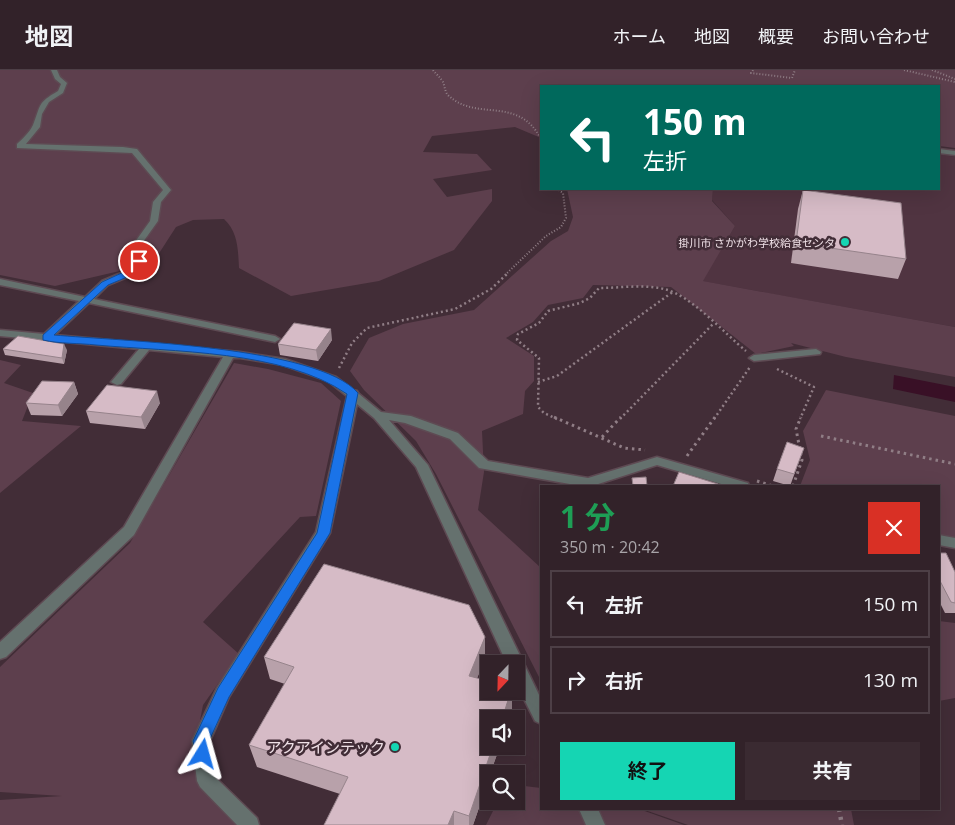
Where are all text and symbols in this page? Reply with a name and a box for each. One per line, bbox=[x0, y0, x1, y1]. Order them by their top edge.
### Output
text: 地図 bbox=[25, 19, 73, 52]
text: ホーム bbox=[613, 24, 666, 48]
text: 地図 bbox=[694, 24, 730, 48]
text: 概要 bbox=[758, 24, 794, 48]
text: お問い合わせ bbox=[822, 24, 930, 48]
text: 150 m bbox=[643, 98, 747, 145]
icon: left bbox=[560, 105, 625, 170]
text: 左折 bbox=[643, 145, 687, 175]
place label: 掛川市 さかがわ学校給食センタ bbox=[678, 235, 835, 250]
marker: 掛川市 さかがわ学校給食センタ bbox=[839, 236, 851, 248]
pin bbox=[118, 240, 160, 282]
icon: arrive bbox=[125, 247, 153, 275]
text: 1 分 bbox=[560, 496, 615, 537]
button: close bbox=[868, 502, 920, 554]
text: 350 m · 20:42 bbox=[560, 536, 660, 558]
icon: left bbox=[562, 590, 590, 618]
text: 150 m bbox=[863, 591, 918, 617]
text: 左折 bbox=[605, 592, 643, 618]
north arrow bbox=[480, 655, 525, 700]
map controls bbox=[480, 655, 525, 810]
icon: right bbox=[562, 666, 590, 694]
text: 130 m bbox=[863, 667, 918, 693]
text: 右折 bbox=[605, 668, 643, 694]
button: sound bbox=[480, 710, 525, 755]
position arrow bbox=[176, 727, 228, 779]
place label: アクアインテック bbox=[266, 737, 385, 757]
marker: アクアインテック bbox=[389, 741, 401, 753]
button: 終了 bbox=[560, 742, 735, 800]
button: 共有 bbox=[745, 742, 920, 800]
button: search bbox=[480, 765, 525, 810]

